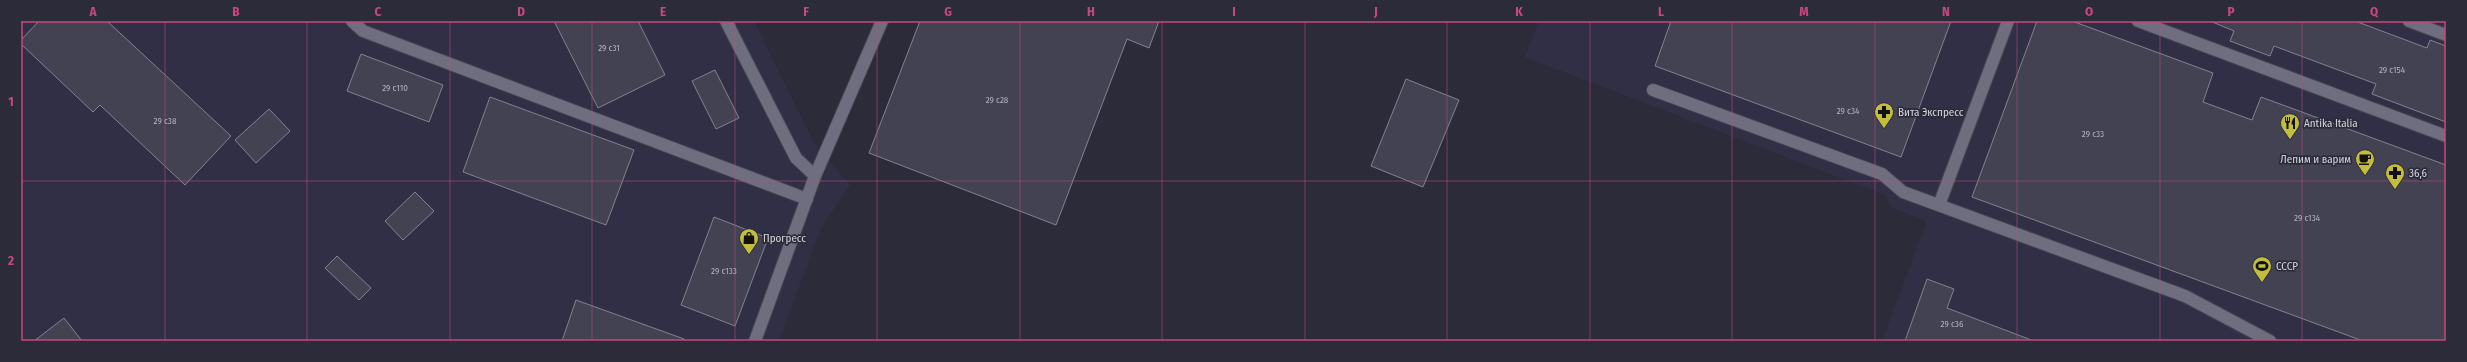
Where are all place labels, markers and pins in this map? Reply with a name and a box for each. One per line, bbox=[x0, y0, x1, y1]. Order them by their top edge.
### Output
pharmacy icon: Вита Экспресс bbox=[1873, 101, 1895, 129]
place label: Вита Экспресс bbox=[1898, 106, 1964, 119]
restaurant icon: Antika Italia bbox=[2279, 112, 2301, 140]
place label: Antika Italia bbox=[2304, 117, 2358, 130]
cafe icon: Лепим и варим bbox=[2354, 148, 2376, 176]
place label: Лепим и варим bbox=[2280, 153, 2351, 166]
pharmacy icon: 36,6 bbox=[2384, 162, 2406, 190]
place label: 36,6 bbox=[2409, 167, 2428, 180]
shop icon: Прогресс bbox=[738, 227, 760, 255]
place label: Прогресс bbox=[763, 232, 806, 245]
sports icon: СССР bbox=[2251, 255, 2273, 283]
place label: СССР bbox=[2276, 260, 2298, 273]

